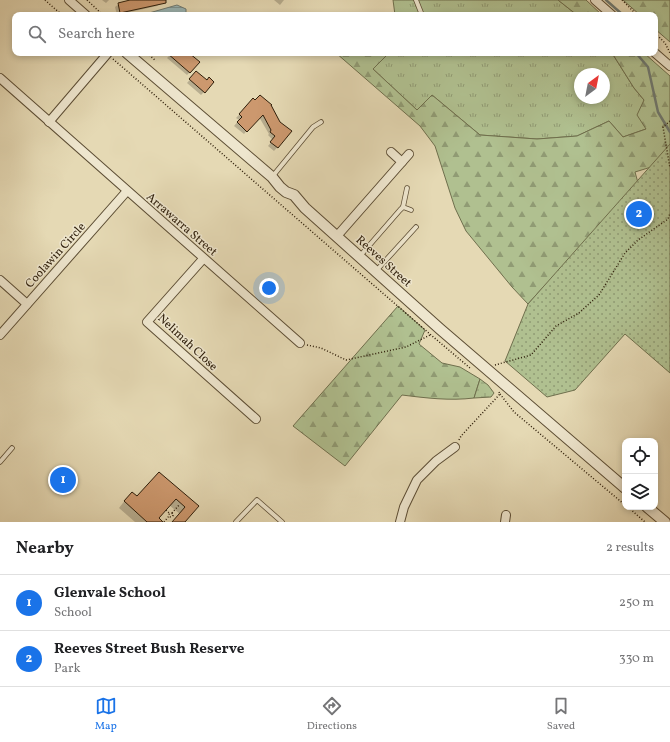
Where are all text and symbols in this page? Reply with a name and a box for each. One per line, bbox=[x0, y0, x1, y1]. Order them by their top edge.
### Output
search box bbox=[12, 12, 658, 56]
icon: search bbox=[26, 23, 48, 45]
text: Search here bbox=[58, 24, 135, 45]
north arrow bbox=[574, 68, 610, 104]
street label: Arrawarra Street bbox=[142, 189, 220, 260]
pin: 2 bbox=[626, 199, 652, 229]
street label: Coolawin Circle bbox=[22, 219, 90, 292]
street label: Reeves Street bbox=[352, 232, 415, 291]
your location bbox=[259, 278, 279, 298]
street label: Nelimah Close bbox=[154, 311, 221, 375]
map controls bbox=[622, 438, 658, 510]
button: locate bbox=[622, 438, 658, 474]
pin: 1 bbox=[50, 465, 76, 495]
button: layers bbox=[622, 474, 658, 510]
text: Nearby bbox=[16, 537, 74, 560]
text: 2 results bbox=[606, 539, 654, 557]
text: Glenvale School bbox=[54, 583, 166, 604]
text: 1 bbox=[26, 594, 32, 612]
text: 250 m bbox=[619, 594, 654, 612]
text: School bbox=[54, 604, 92, 622]
text: Reeves Street Bush Reserve bbox=[54, 639, 245, 660]
text: 2 bbox=[26, 650, 32, 668]
text: 330 m bbox=[619, 650, 654, 668]
text: Park bbox=[54, 660, 81, 678]
tab: Map bbox=[95, 695, 117, 734]
tab: Directions bbox=[307, 695, 357, 734]
tab: Saved bbox=[547, 695, 575, 734]

